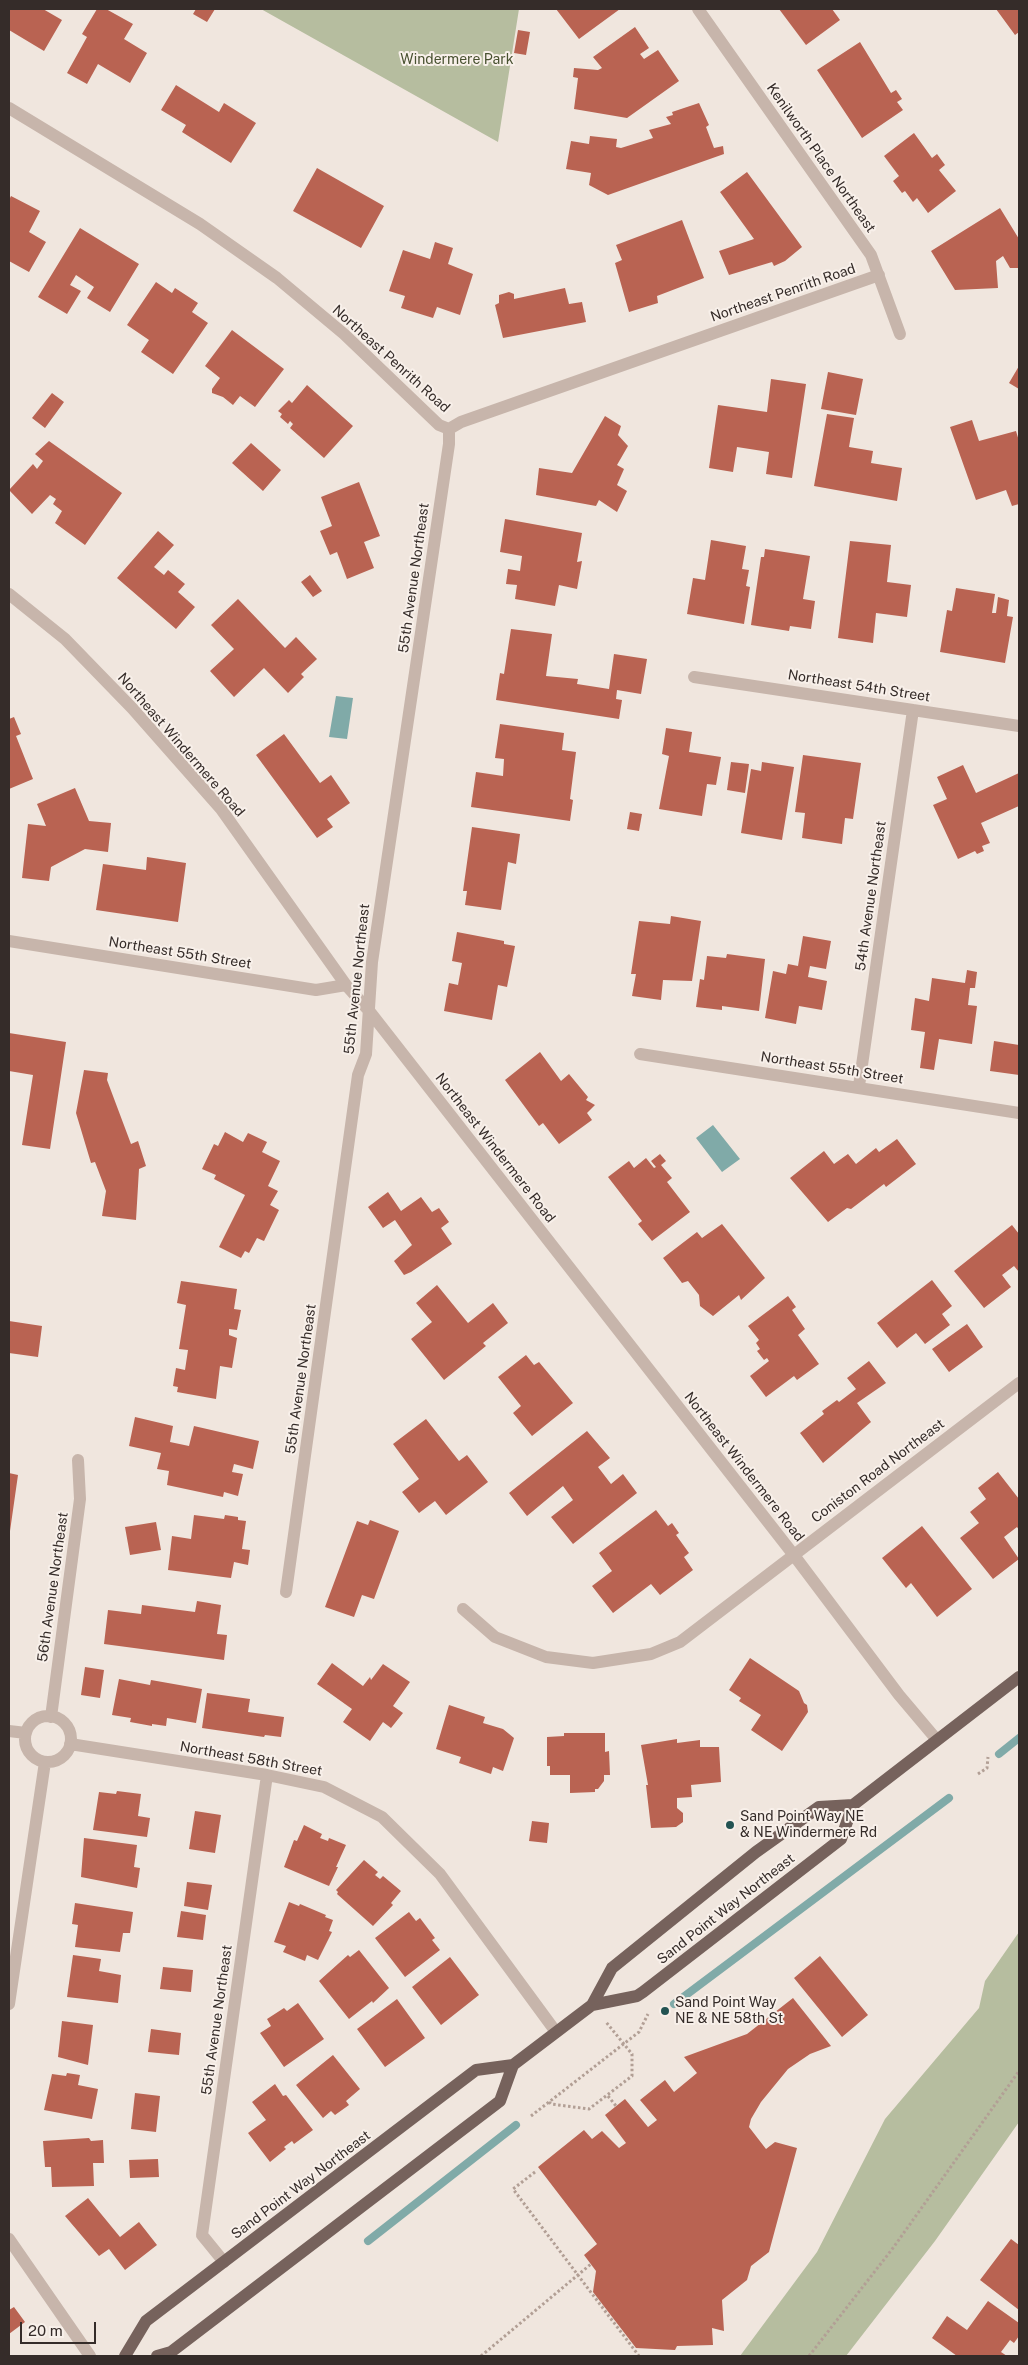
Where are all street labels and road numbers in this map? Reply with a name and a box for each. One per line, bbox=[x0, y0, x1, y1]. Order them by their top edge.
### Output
street label: Kenilworth Place Northeast bbox=[763, 80, 879, 236]
street label: Northeast Penrith Road bbox=[708, 260, 858, 326]
street label: Northeast Penrith Road bbox=[329, 302, 453, 416]
street label: 55th Avenue Northeast bbox=[395, 502, 433, 654]
street label: Northeast 54th Street bbox=[787, 666, 931, 706]
street label: Northeast Windermere Road bbox=[114, 670, 248, 820]
street label: 54th Avenue Northeast bbox=[852, 820, 890, 972]
street label: 55th Avenue Northeast bbox=[341, 903, 373, 1055]
street label: Northeast 55th Street bbox=[107, 933, 253, 973]
street label: Northeast 55th Street bbox=[759, 1048, 905, 1088]
street label: Northeast Windermere Road bbox=[431, 1070, 559, 1226]
street label: 55th Avenue Northeast bbox=[282, 1303, 320, 1455]
street label: Northeast Windermere Road bbox=[680, 1389, 808, 1545]
street label: Coniston Road Northeast bbox=[808, 1415, 948, 1527]
street label: 56th Avenue Northeast bbox=[34, 1511, 72, 1663]
street label: Northeast 58th Street bbox=[178, 1738, 324, 1780]
street label: Sand Point Way Northeast bbox=[654, 1850, 798, 1968]
street label: 55th Avenue Northeast bbox=[198, 1944, 236, 2096]
street label: Sand Point Way Northeast bbox=[228, 2127, 374, 2243]

